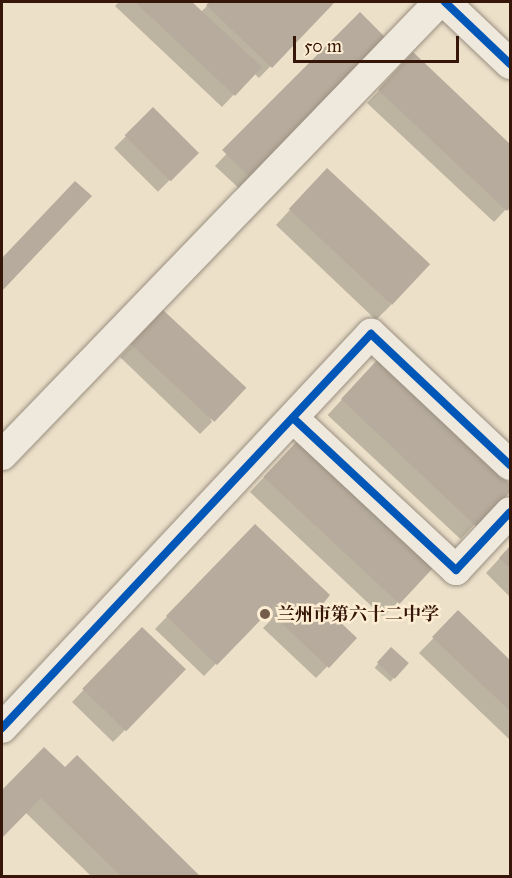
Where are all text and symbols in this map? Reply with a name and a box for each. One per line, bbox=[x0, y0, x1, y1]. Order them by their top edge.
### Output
scale bar bbox=[296, 24, 462, 62]
text: 50 m bbox=[304, 35, 342, 57]
place label: 兰州市第六十二中学 bbox=[277, 603, 439, 625]
marker: 兰州市第六十二中学 bbox=[258, 607, 272, 621]

